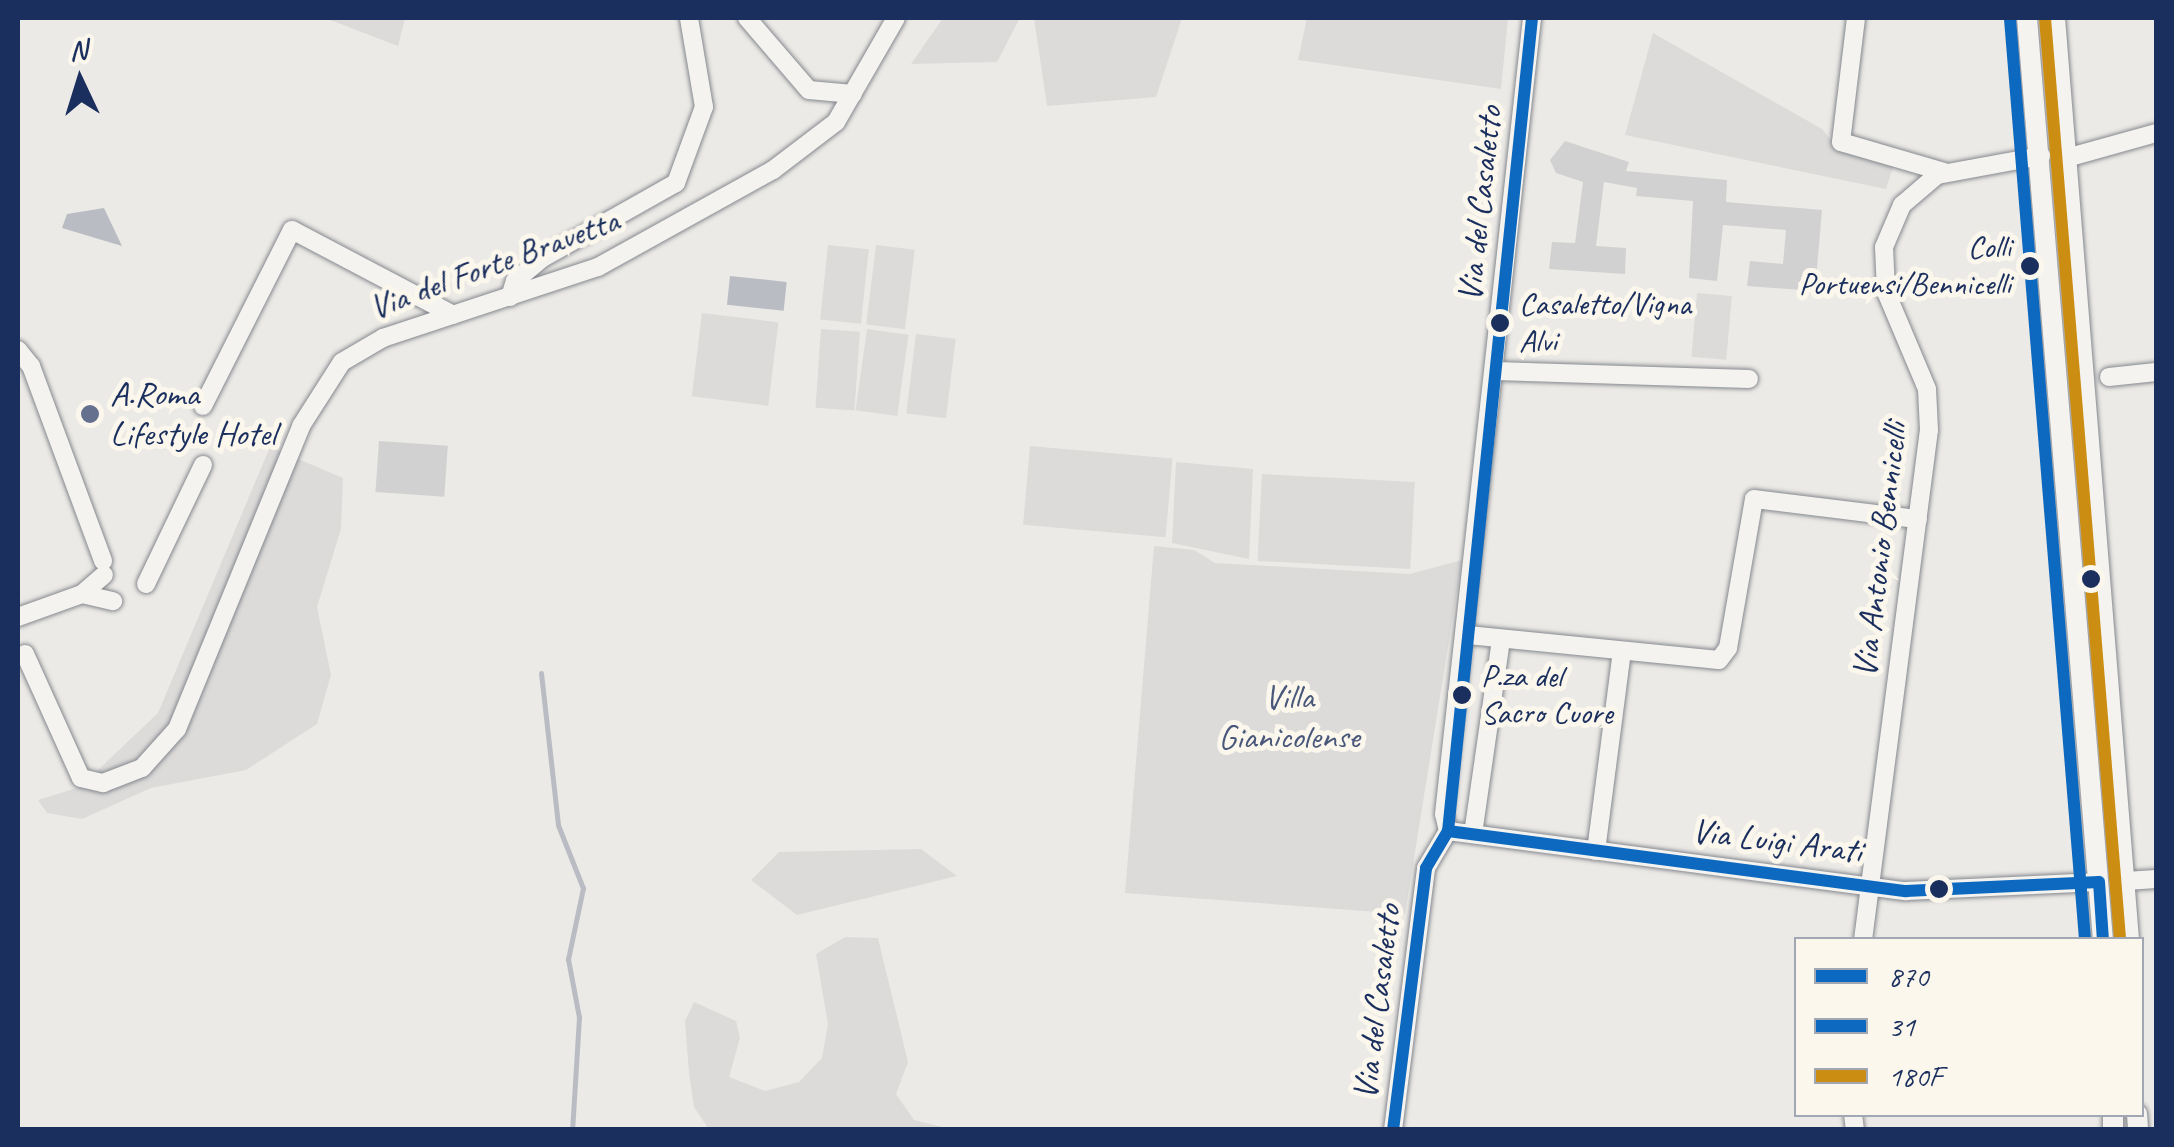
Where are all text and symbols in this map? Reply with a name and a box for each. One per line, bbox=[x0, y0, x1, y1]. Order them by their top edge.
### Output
north arrow bbox=[30, 30, 130, 130]
text: N bbox=[68, 32, 88, 68]
street label: Via del Casaletto bbox=[1449, 104, 1511, 304]
street label: Via del Forte Bravetta bbox=[363, 199, 625, 329]
place label: Colli Portuensi/Bennicelli bbox=[1799, 229, 2011, 304]
marker: Colli Portuensi/Bennicelli bbox=[2020, 256, 2040, 276]
place label: Casaletto/Vigna Alvi bbox=[1519, 286, 1691, 361]
marker: Casaletto/Vigna Alvi bbox=[1490, 313, 1510, 333]
place label: A.Roma Lifestyle Hotel bbox=[110, 373, 276, 455]
marker: A.Roma Lifestyle Hotel bbox=[79, 403, 101, 425]
street label: Via Antonio Bennicelli bbox=[1844, 420, 1916, 680]
unlabelled marker bbox=[2081, 569, 2101, 589]
place label: P.za del Sacro Cuore bbox=[1481, 658, 1612, 733]
park label: Villa Gianicolense bbox=[1218, 676, 1360, 758]
marker: P.za del Sacro Cuore bbox=[1452, 685, 1472, 705]
street label: Via Luigi Arati bbox=[1690, 810, 1864, 872]
unlabelled marker bbox=[1929, 879, 1949, 899]
street label: Via del Casaletto bbox=[1344, 902, 1410, 1102]
legend bbox=[1794, 937, 2144, 1117]
text: 870 bbox=[1888, 957, 1929, 995]
text: 31 bbox=[1888, 1007, 1915, 1045]
text: 180F bbox=[1888, 1057, 1942, 1095]

